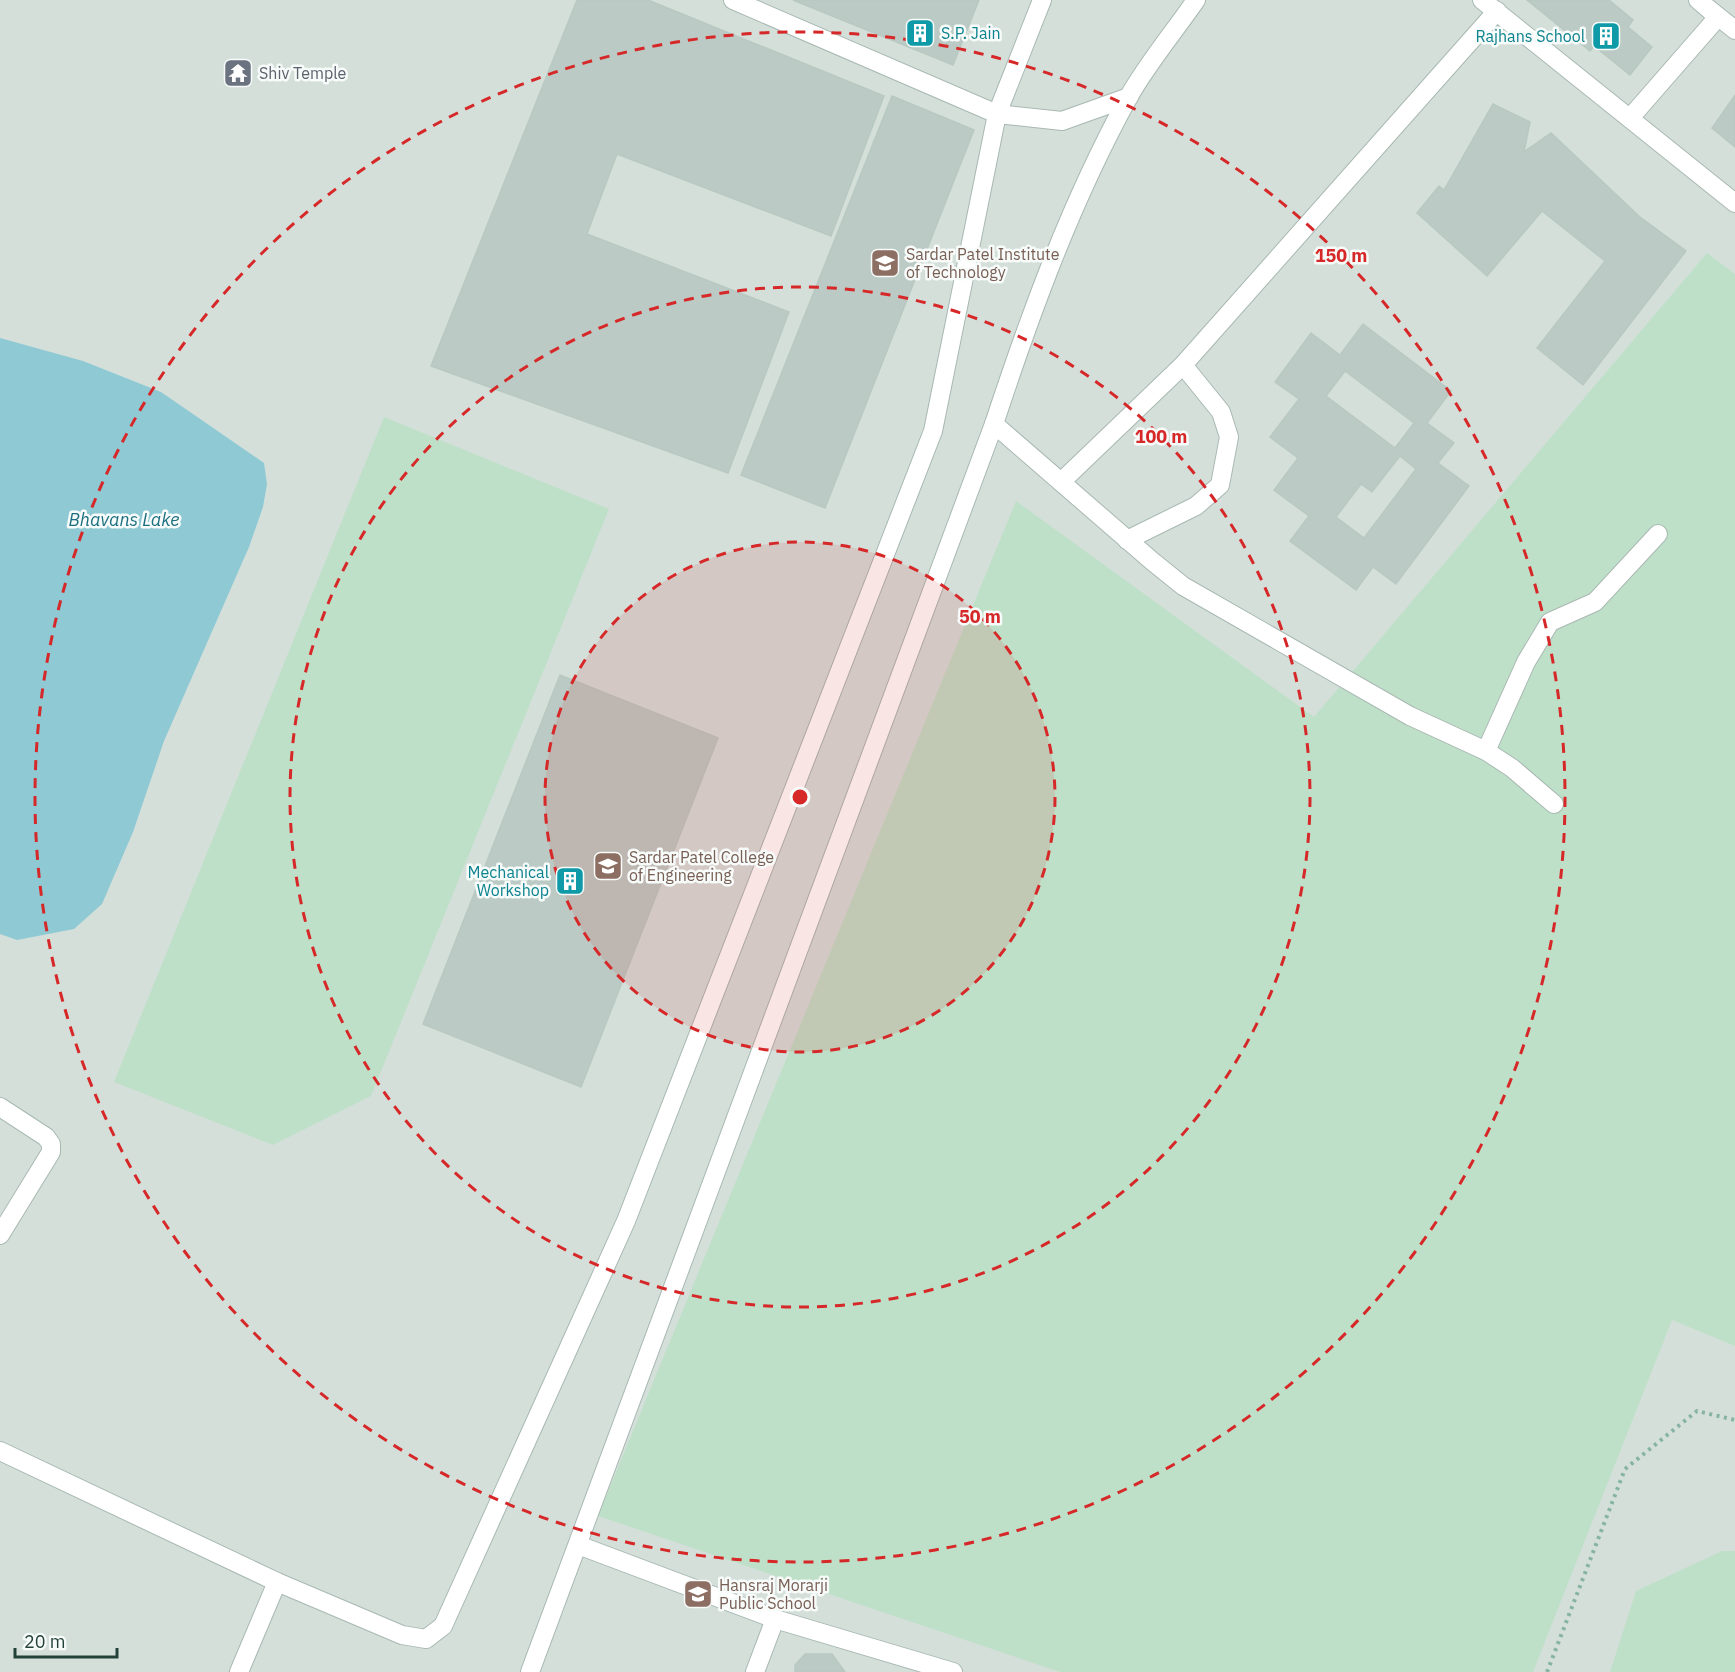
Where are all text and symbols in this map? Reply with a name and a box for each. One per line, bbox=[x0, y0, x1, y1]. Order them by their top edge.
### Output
building icon: S.P. Jain bbox=[904, 17, 936, 49]
building icon: Rajhans School bbox=[1590, 20, 1622, 52]
place label: S.P. Jain bbox=[941, 23, 1001, 43]
place label: Rajhans School bbox=[1475, 26, 1585, 46]
temple icon: Shiv Temple bbox=[222, 57, 254, 89]
place label: Shiv Temple bbox=[259, 63, 347, 83]
place label: Sardar Patel Institute of Technology bbox=[906, 244, 1060, 282]
text: 150 m bbox=[1315, 244, 1367, 267]
school or university icon: Sardar Patel Institute of Technology bbox=[869, 247, 901, 279]
text: 100 m bbox=[1135, 425, 1187, 448]
water label: Bhavans Lake bbox=[69, 508, 179, 531]
text: 50 m bbox=[959, 605, 1001, 628]
centre of rings bbox=[790, 787, 810, 807]
place label: Sardar Patel College of Engineering bbox=[629, 847, 774, 885]
school or university icon: Sardar Patel College of Engineering bbox=[592, 850, 624, 882]
place label: Mechanical Workshop bbox=[468, 862, 549, 900]
building icon: Mechanical Workshop bbox=[554, 865, 586, 897]
place label: Hansraj Morarji Public School bbox=[719, 1575, 828, 1613]
school or university icon: Hansraj Morarji Public School bbox=[682, 1578, 714, 1610]
scale bar bbox=[15, 1621, 117, 1659]
text: 20 m bbox=[24, 1630, 66, 1653]

